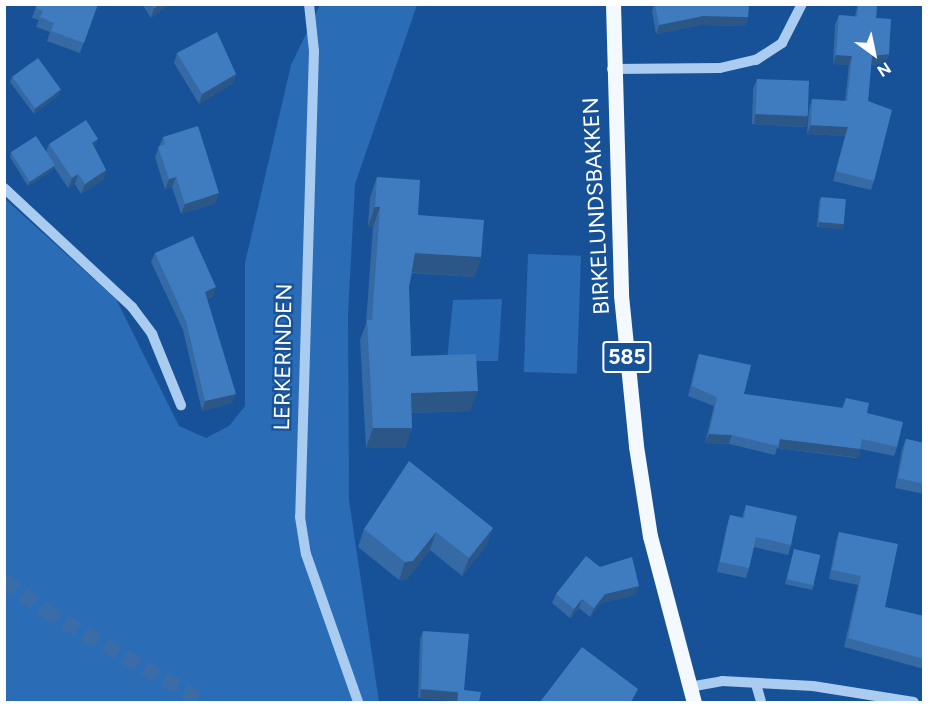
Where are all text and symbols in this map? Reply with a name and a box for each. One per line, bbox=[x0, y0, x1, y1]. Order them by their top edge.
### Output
north arrow bbox=[844, 24, 904, 84]
text: N bbox=[874, 58, 894, 81]
street label: BIRKELUNDSBAKKEN bbox=[577, 97, 615, 315]
street label: LERKERINDEN bbox=[269, 283, 297, 431]
road number: 585 bbox=[602, 339, 652, 375]

